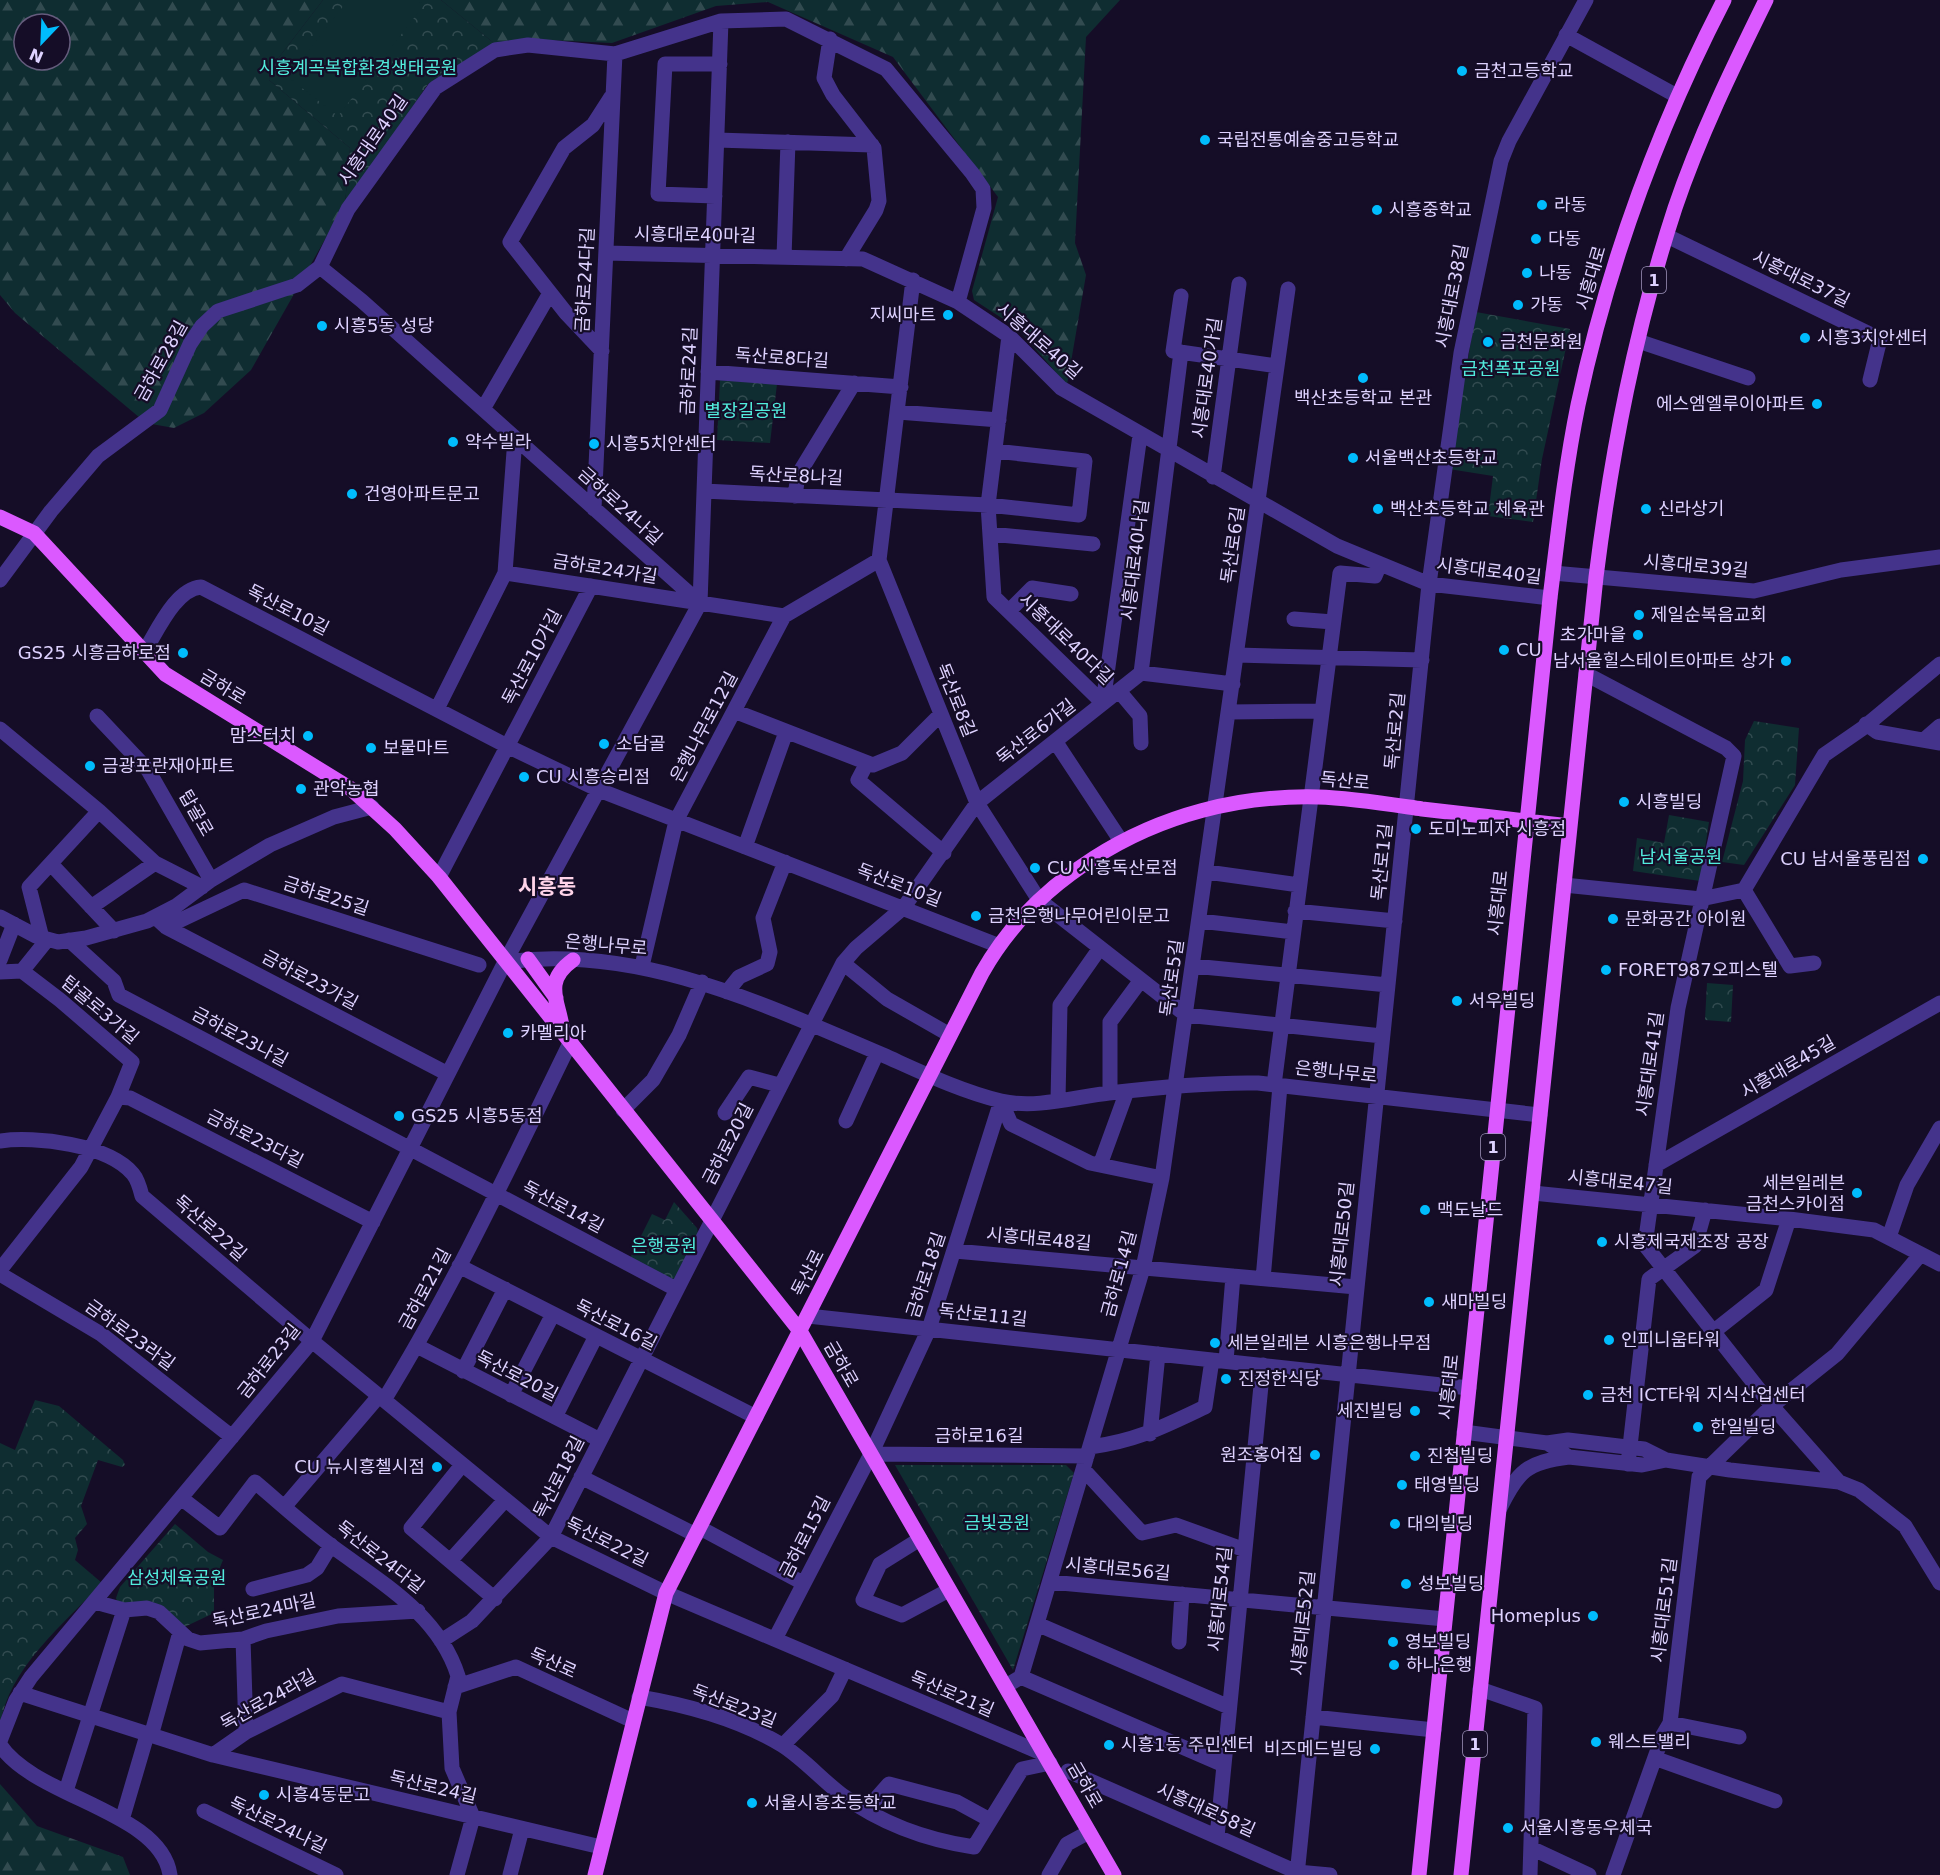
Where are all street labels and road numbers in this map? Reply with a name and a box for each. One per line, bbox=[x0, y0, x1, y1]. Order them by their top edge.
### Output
street label: 시흥대로40길 bbox=[334, 90, 412, 189]
street label: 시흥대로40마길 bbox=[634, 223, 756, 246]
street label: 금하로24다길 bbox=[571, 227, 598, 333]
street label: 시흥대로38길 bbox=[1431, 242, 1472, 350]
street label: 시흥대로 bbox=[1571, 243, 1610, 313]
street label: 시흥대로37길 bbox=[1749, 246, 1853, 311]
road number: 1 bbox=[1642, 267, 1666, 293]
street label: 시흥대로40길 bbox=[993, 298, 1086, 383]
street label: 시흥대로40가길 bbox=[1188, 316, 1225, 440]
street label: 금하로28길 bbox=[130, 317, 191, 405]
street label: 금하로24길 bbox=[676, 326, 701, 416]
street label: 독산로8다길 bbox=[734, 344, 830, 371]
street label: 금하로24나길 bbox=[574, 462, 667, 549]
street label: 독산로8나길 bbox=[748, 463, 844, 488]
street label: 시흥대로40나길 bbox=[1117, 498, 1152, 622]
street label: 독산로6길 bbox=[1217, 505, 1248, 585]
street label: 금하로24가길 bbox=[551, 550, 659, 587]
street label: 시흥대로39길 bbox=[1642, 550, 1750, 581]
street label: 시흥대로40길 bbox=[1435, 554, 1543, 587]
street label: 독산로10길 bbox=[244, 580, 333, 639]
street label: 시흥대로40다길 bbox=[1015, 589, 1118, 689]
street label: 독산로10가길 bbox=[497, 605, 566, 708]
street label: 독산로8길 bbox=[932, 660, 981, 740]
street label: 금하로 bbox=[197, 665, 250, 708]
street label: 은행나무로12길 bbox=[666, 668, 742, 786]
street label: 독산로2길 bbox=[1381, 691, 1408, 771]
street label: 독산로6가길 bbox=[992, 694, 1079, 769]
street label: 독산로 bbox=[1319, 768, 1371, 793]
street label: 탑골로 bbox=[175, 786, 218, 840]
street label: 독산로1길 bbox=[1367, 822, 1396, 902]
street label: 독산로10길 bbox=[854, 859, 945, 910]
street label: 시흥대로 bbox=[1484, 869, 1511, 937]
street label: 금하로25길 bbox=[281, 872, 372, 919]
street label: 은행나무로 bbox=[564, 930, 648, 959]
street label: 독산로5길 bbox=[1156, 938, 1187, 1018]
street label: 금하로23가길 bbox=[259, 945, 362, 1014]
street label: 탑골로3가길 bbox=[57, 971, 143, 1048]
street label: 금하로23나길 bbox=[189, 1002, 292, 1071]
street label: 시흥대로41길 bbox=[1632, 1010, 1667, 1118]
street label: 시흥대로45길 bbox=[1737, 1031, 1839, 1102]
street label: 은행나무로 bbox=[1294, 1057, 1378, 1086]
street label: 금하로20길 bbox=[698, 1099, 757, 1188]
street label: 금하로23다길 bbox=[203, 1105, 307, 1172]
road number: 1 bbox=[1481, 1134, 1505, 1160]
street label: 시흥대로47길 bbox=[1566, 1166, 1674, 1197]
street label: 독산로14길 bbox=[519, 1176, 608, 1237]
street label: 시흥대로50길 bbox=[1326, 1180, 1357, 1288]
street label: 독산로22길 bbox=[170, 1190, 251, 1265]
street label: 시흥대로48길 bbox=[985, 1223, 1093, 1254]
street label: 금하로14길 bbox=[1097, 1228, 1140, 1320]
street label: 금하로18길 bbox=[902, 1229, 949, 1320]
street label: 금하로21길 bbox=[394, 1244, 455, 1333]
street label: 독산로 bbox=[787, 1246, 828, 1300]
street label: 금하로23라길 bbox=[81, 1295, 179, 1374]
street label: 독산로16길 bbox=[572, 1295, 661, 1354]
street label: 독산로11길 bbox=[938, 1299, 1028, 1330]
street label: 금하로23길 bbox=[233, 1319, 304, 1402]
street label: 금하로 bbox=[820, 1337, 863, 1391]
street label: 독산로20길 bbox=[473, 1346, 562, 1405]
street label: 시흥대로 bbox=[1435, 1353, 1462, 1421]
street label: 금하로16길 bbox=[934, 1425, 1024, 1446]
street label: 독산로18길 bbox=[529, 1432, 588, 1521]
street label: 금하로15길 bbox=[775, 1492, 834, 1581]
street label: 독산로22길 bbox=[563, 1513, 652, 1571]
street label: 독산로24다길 bbox=[332, 1516, 428, 1597]
street label: 시흥대로54길 bbox=[1204, 1545, 1235, 1653]
street label: 시흥대로56길 bbox=[1064, 1553, 1172, 1584]
street label: 시흥대로51길 bbox=[1647, 1556, 1680, 1664]
street label: 시흥대로52길 bbox=[1287, 1569, 1318, 1677]
street label: 독산로24마길 bbox=[210, 1589, 318, 1632]
street label: 독산로 bbox=[526, 1643, 580, 1682]
street label: 독산로24라길 bbox=[216, 1665, 319, 1734]
street label: 독산로21길 bbox=[907, 1666, 997, 1721]
street label: 독산로23길 bbox=[689, 1680, 780, 1731]
road number: 1 bbox=[1463, 1731, 1487, 1757]
street label: 금하로 bbox=[1064, 1758, 1107, 1812]
street label: 독산로24길 bbox=[387, 1766, 479, 1807]
street label: 시흥대로58길 bbox=[1154, 1778, 1259, 1841]
street label: 독산로24나길 bbox=[226, 1792, 330, 1857]

